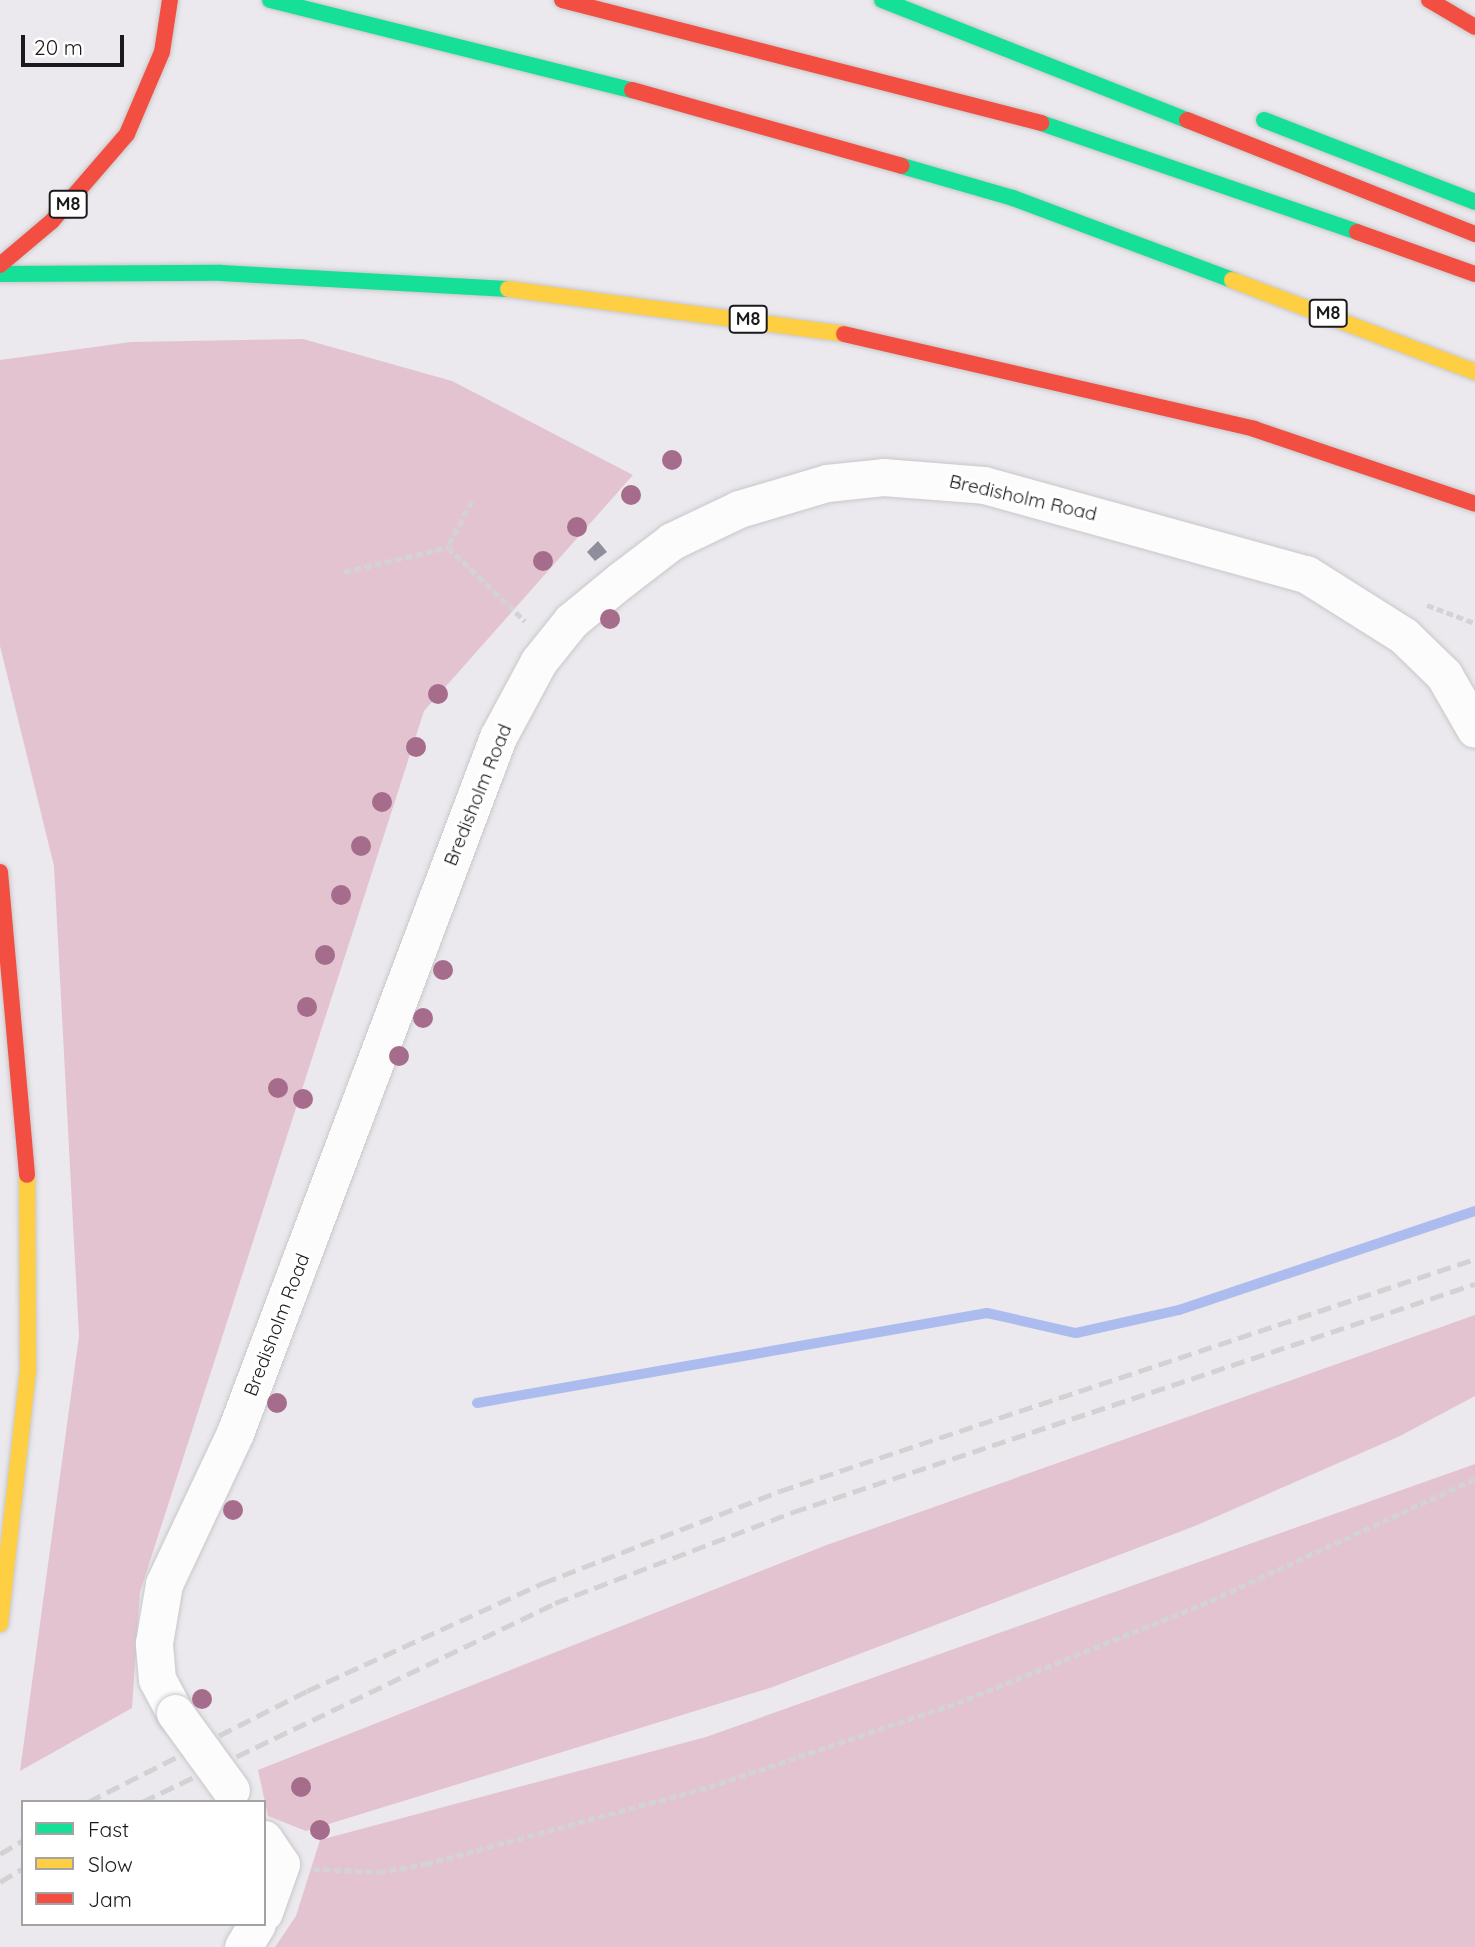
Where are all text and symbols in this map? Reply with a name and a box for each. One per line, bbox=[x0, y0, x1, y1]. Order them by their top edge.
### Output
scale bar bbox=[24, 21, 128, 65]
text: 20 m bbox=[34, 34, 83, 60]
road number: M8 bbox=[47, 190, 89, 218]
road number: M8 bbox=[1307, 298, 1349, 328]
road number: M8 bbox=[727, 304, 769, 334]
street label: Bredisholm Road bbox=[947, 470, 1099, 526]
street label: Bredisholm Road bbox=[439, 721, 517, 869]
street label: Bredisholm Road bbox=[239, 1251, 315, 1399]
legend bbox=[21, 1800, 266, 1926]
text: Fast bbox=[88, 1816, 129, 1842]
text: Slow bbox=[88, 1851, 133, 1877]
text: Jam bbox=[88, 1886, 132, 1912]

